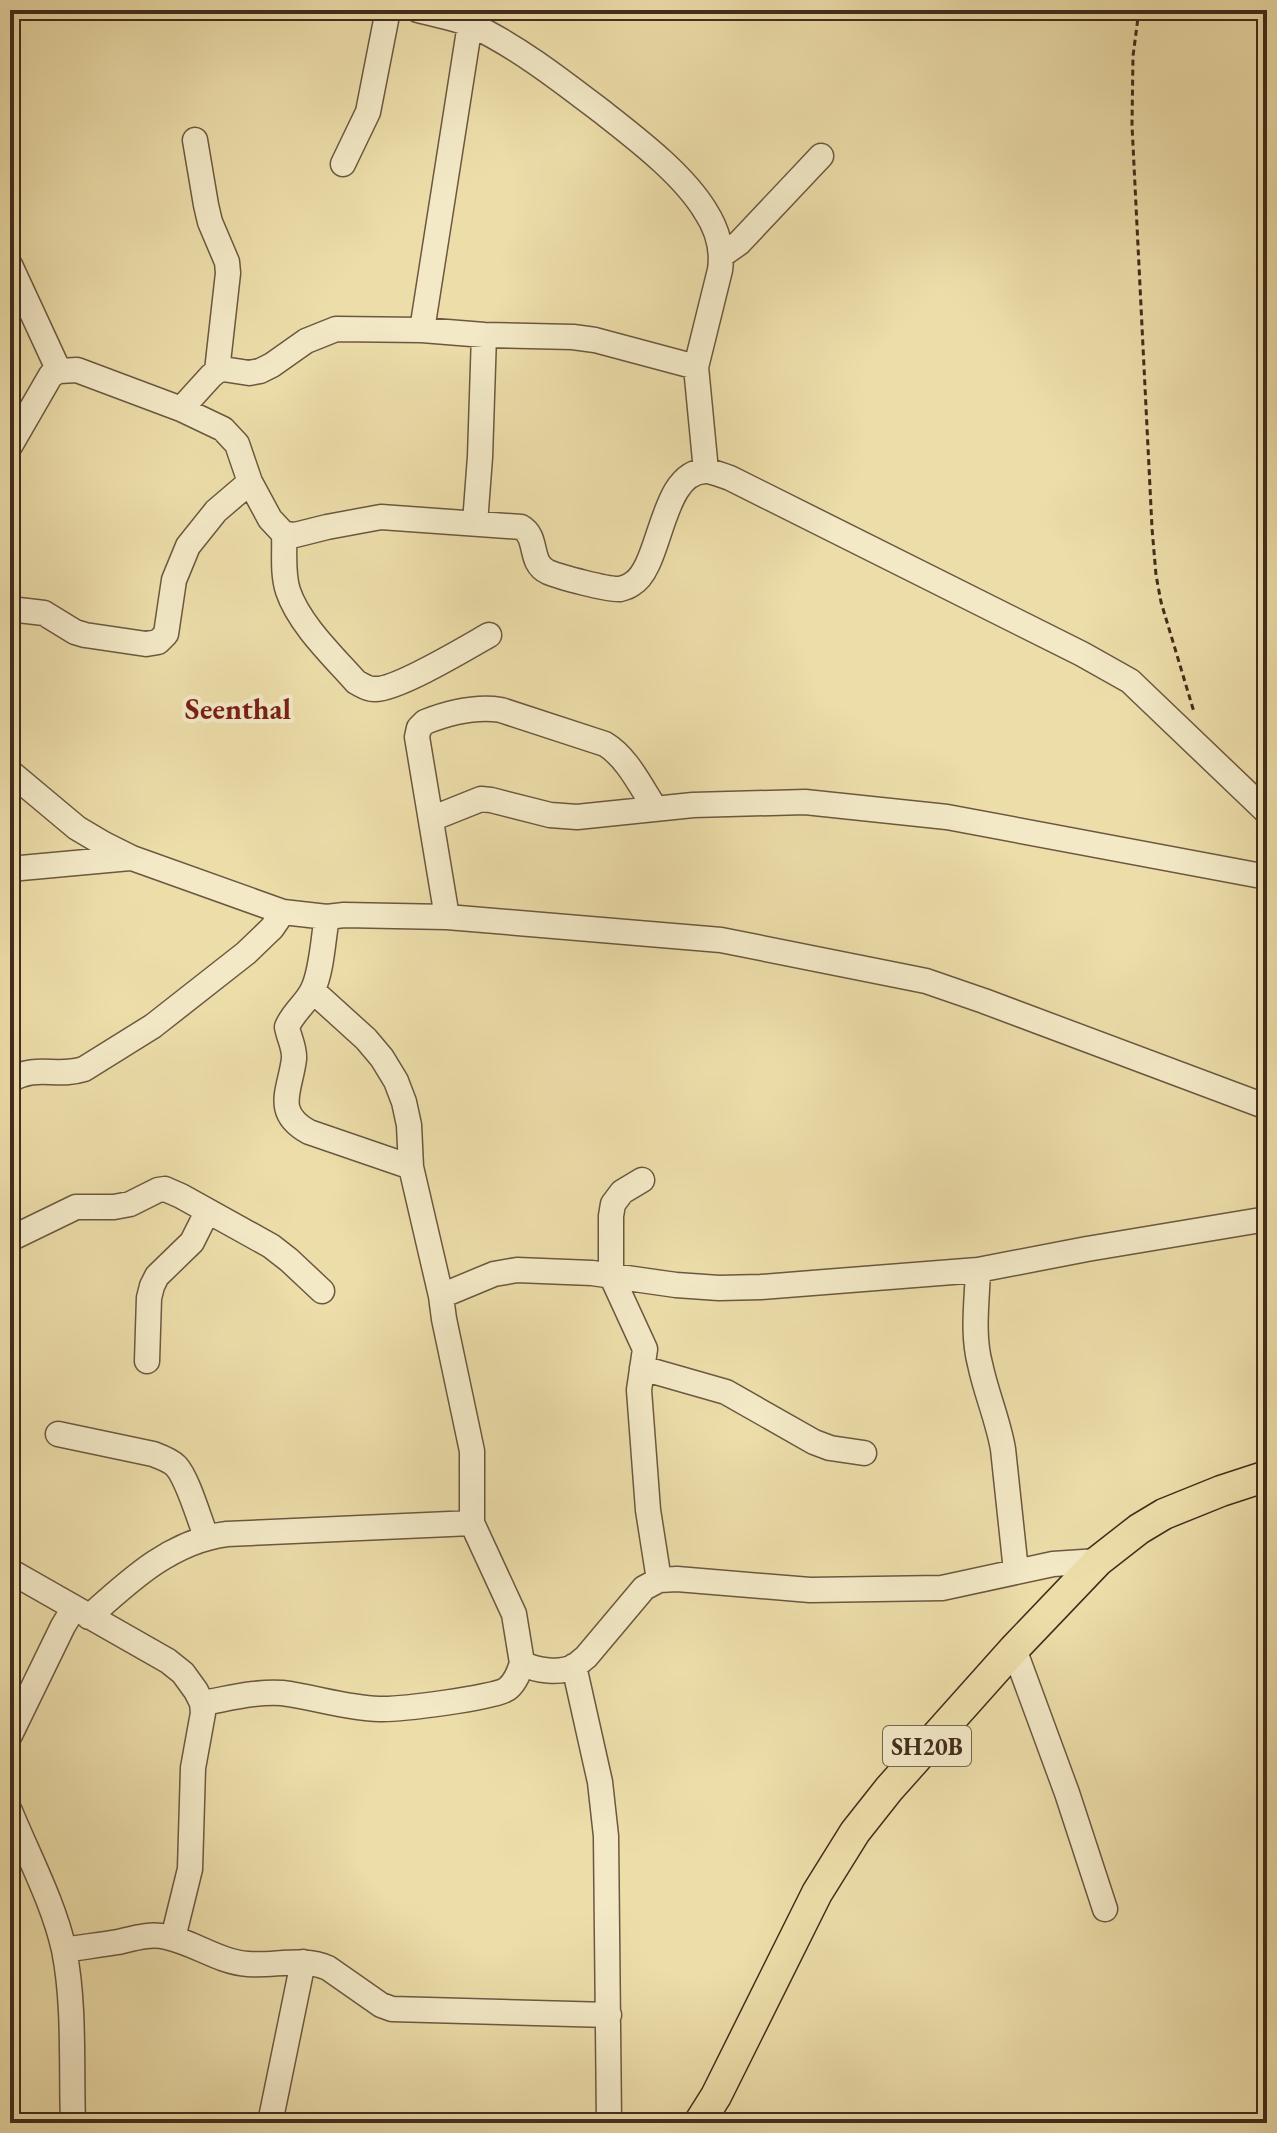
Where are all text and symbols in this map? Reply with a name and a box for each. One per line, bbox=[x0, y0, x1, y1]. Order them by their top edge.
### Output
district label: Seenthal bbox=[185, 689, 292, 728]
road number: SH20B bbox=[883, 1726, 971, 1766]

